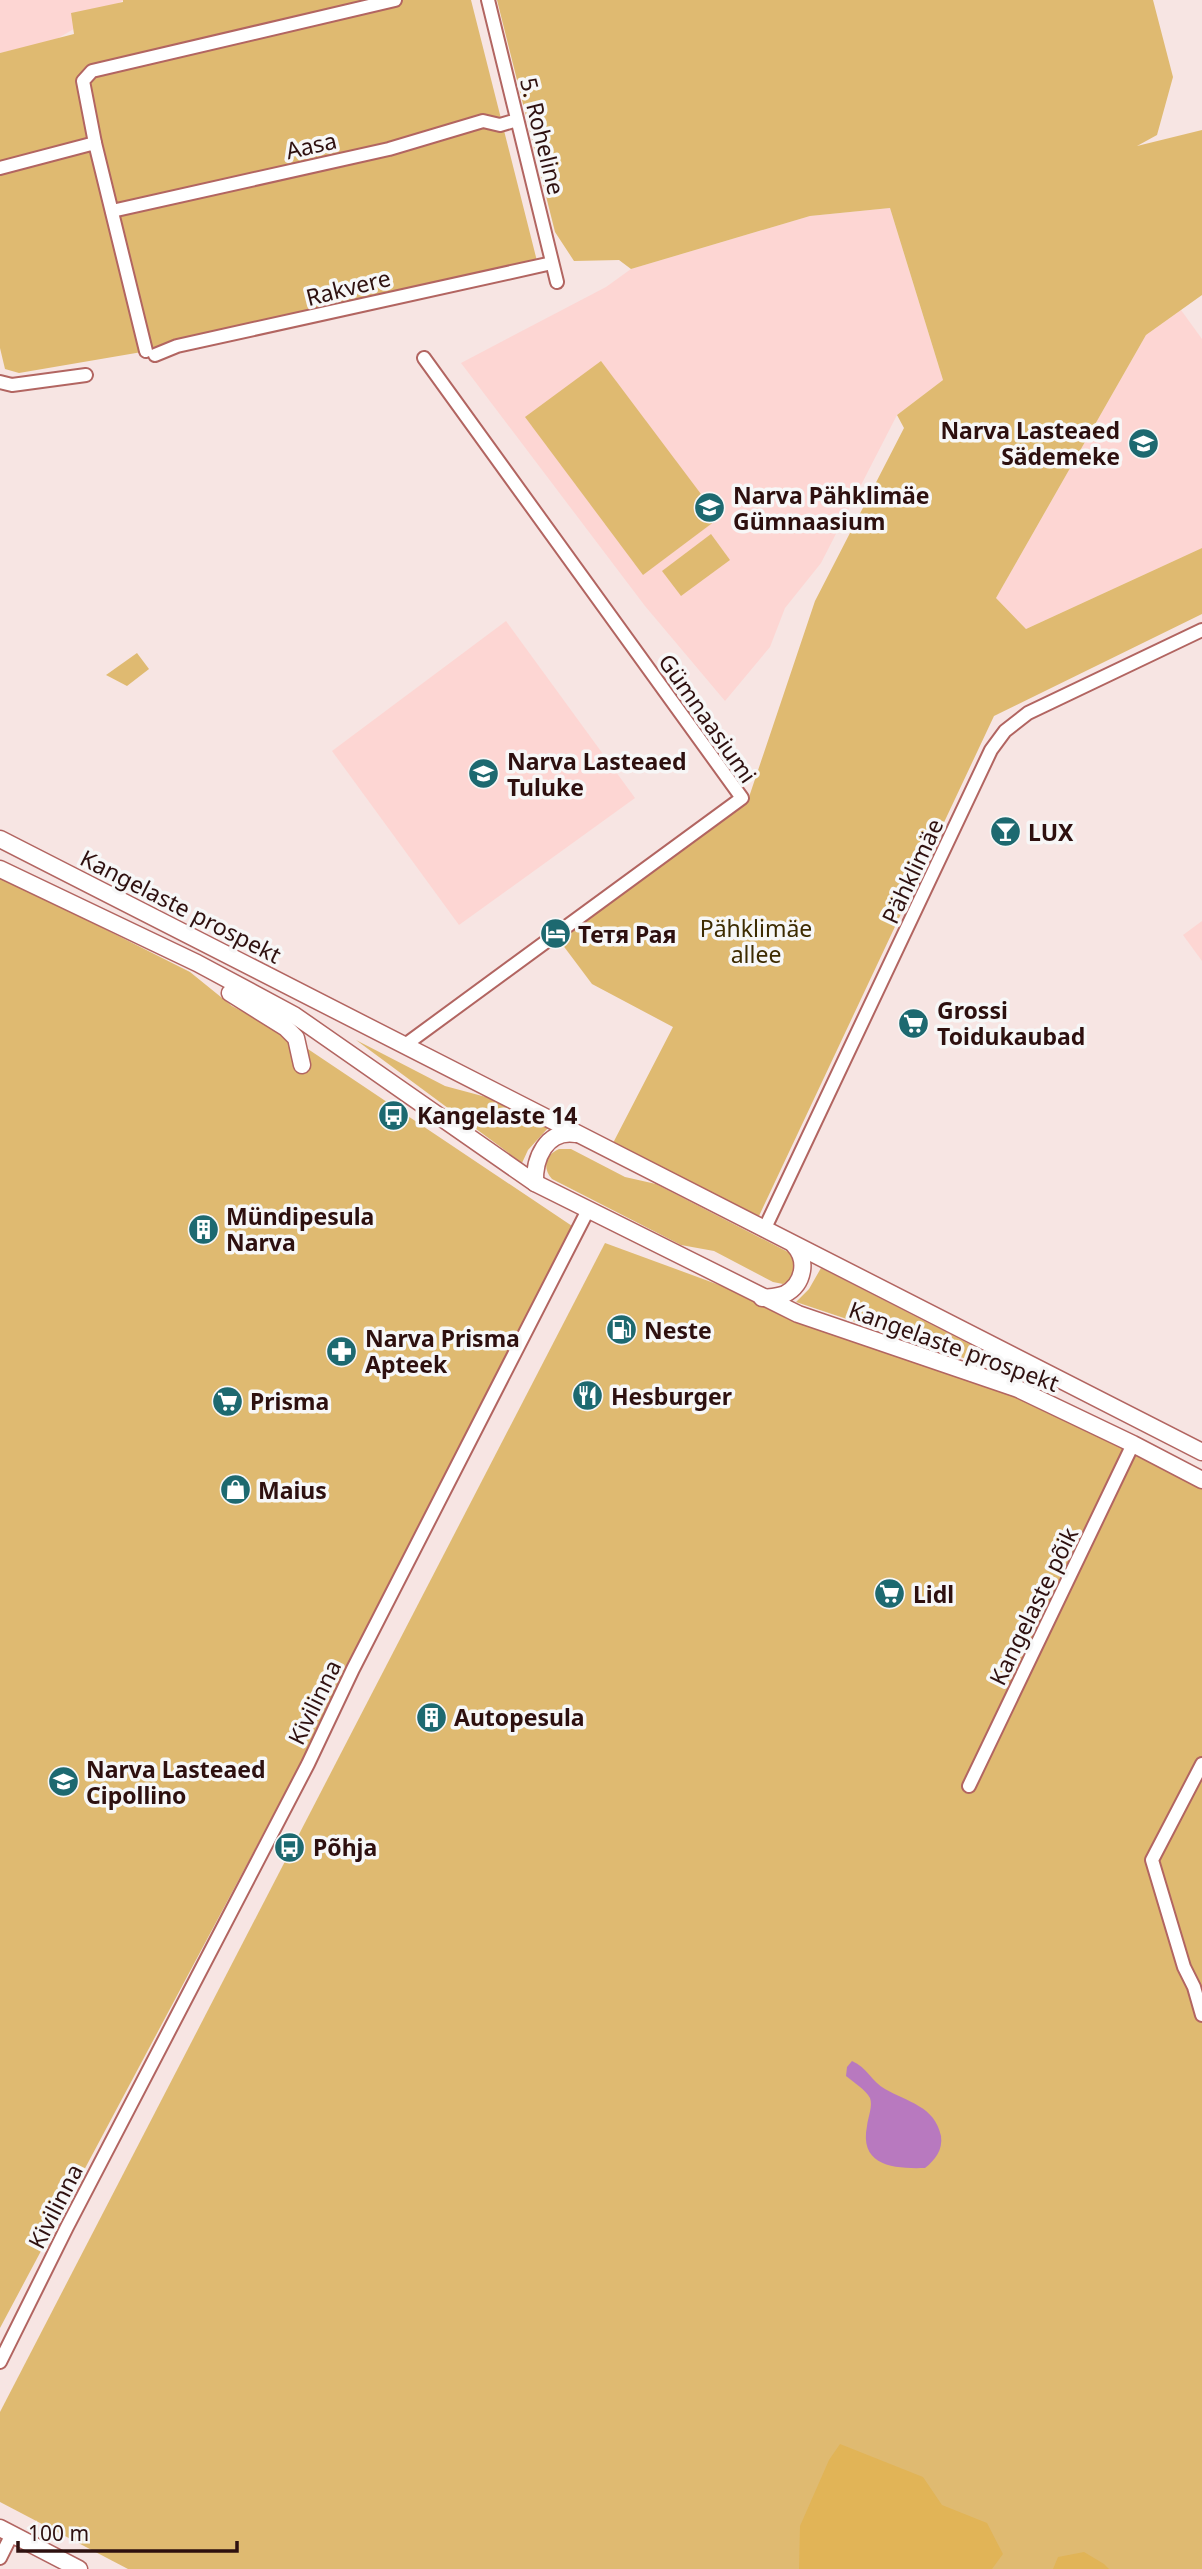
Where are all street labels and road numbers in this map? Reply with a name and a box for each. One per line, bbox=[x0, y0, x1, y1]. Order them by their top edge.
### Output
street label: 5. Roheline bbox=[513, 74, 573, 198]
street label: Aasa bbox=[282, 124, 340, 166]
street label: Rakvere bbox=[302, 261, 394, 313]
street label: Gümnaasiumi bbox=[652, 647, 764, 789]
street label: Pähklimäe bbox=[874, 813, 950, 929]
street label: Kangelaste prospekt bbox=[75, 841, 287, 971]
street label: Kangelaste prospekt bbox=[845, 1293, 1063, 1399]
street label: Kangelaste põik bbox=[981, 1521, 1085, 1690]
street label: Kivilinna bbox=[280, 1654, 348, 1750]
street label: Kivilinna bbox=[20, 2158, 90, 2254]

